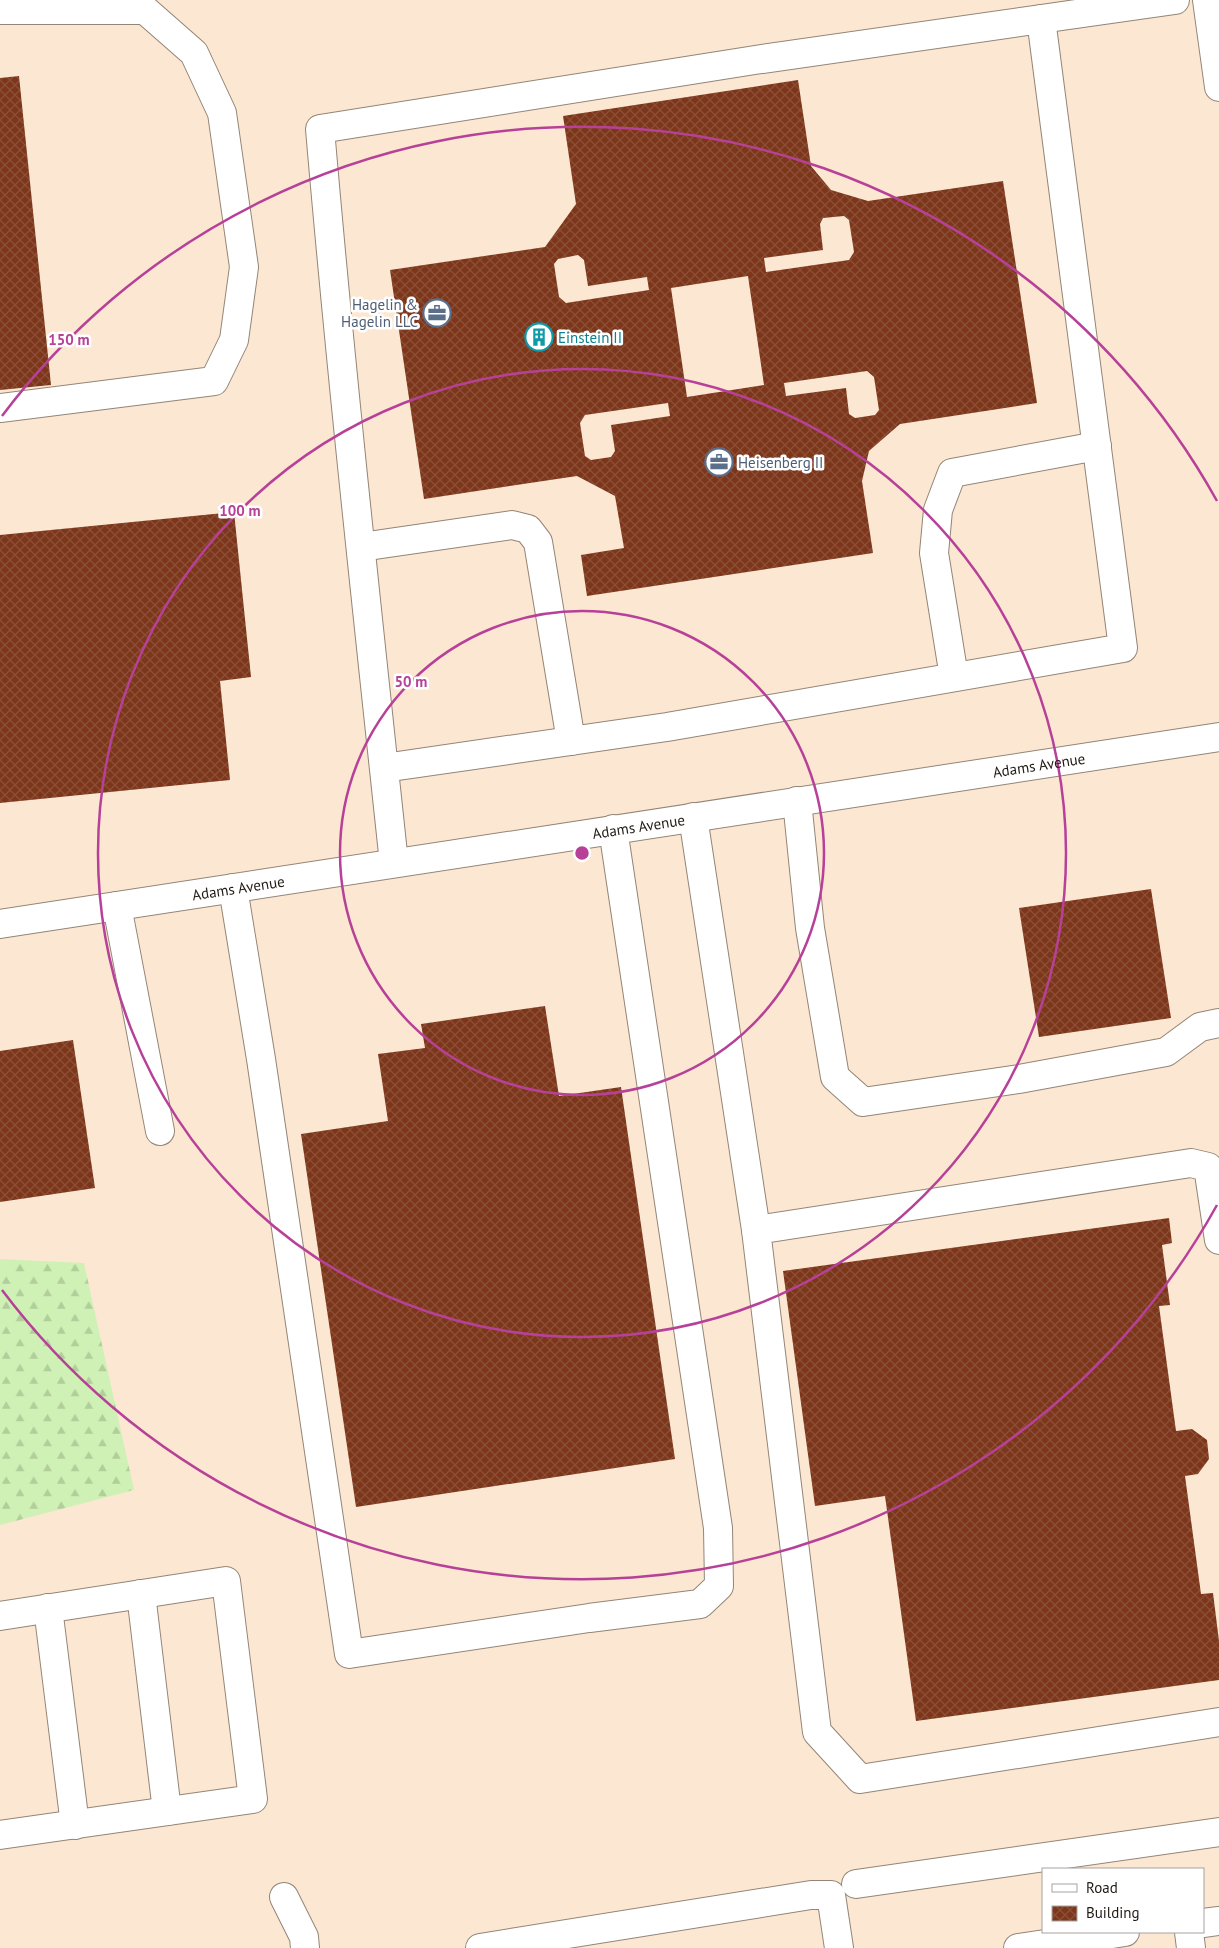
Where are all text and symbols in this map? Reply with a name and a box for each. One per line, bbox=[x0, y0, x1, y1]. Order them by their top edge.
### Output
place label: Hagelin & Hagelin LLC bbox=[341, 295, 418, 331]
office icon: Hagelin & Hagelin LLC bbox=[422, 298, 452, 328]
building icon: Einstein II bbox=[524, 322, 554, 352]
place label: Einstein II bbox=[558, 328, 622, 347]
text: 150 m bbox=[48, 330, 90, 349]
office icon: Heisenberg II bbox=[704, 447, 734, 477]
place label: Heisenberg II bbox=[738, 453, 823, 472]
text: 100 m bbox=[219, 501, 261, 520]
text: 50 m bbox=[395, 672, 427, 691]
street label: Adams Avenue bbox=[991, 748, 1086, 781]
street label: Adams Avenue bbox=[591, 810, 686, 843]
centre of rings bbox=[573, 844, 591, 862]
street label: Adams Avenue bbox=[191, 871, 286, 904]
legend bbox=[1042, 1868, 1204, 1933]
text: Road bbox=[1086, 1878, 1118, 1897]
text: Building bbox=[1086, 1903, 1140, 1922]

